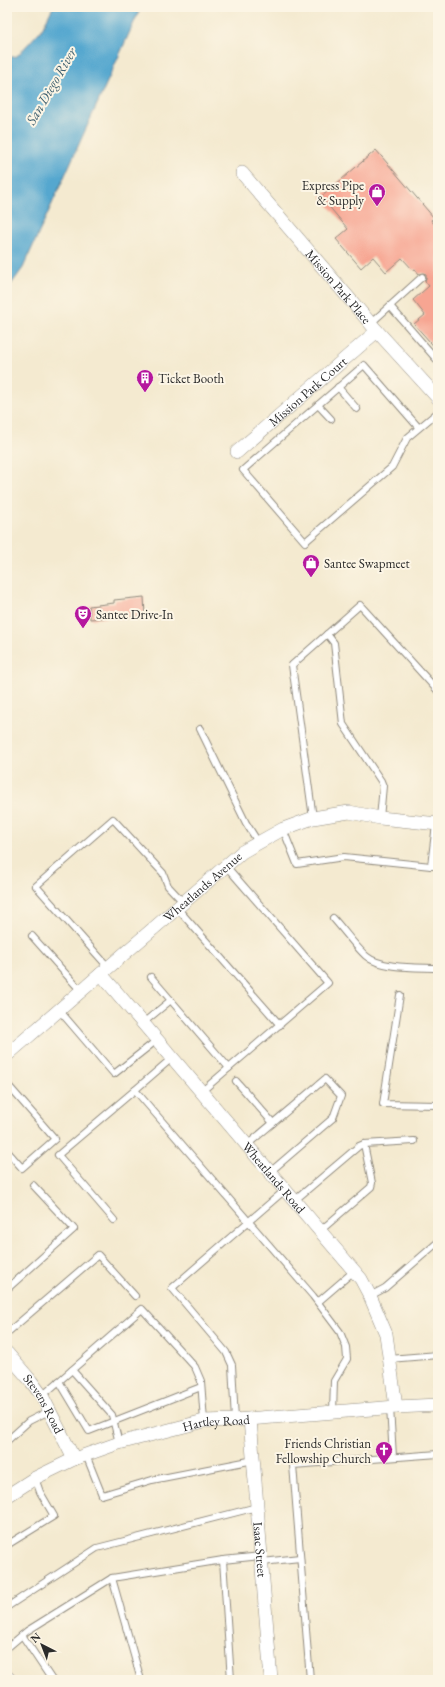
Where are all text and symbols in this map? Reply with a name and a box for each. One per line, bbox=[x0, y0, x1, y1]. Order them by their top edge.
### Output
water label: San Diego River bbox=[21, 44, 81, 129]
place label: Express Pipe & Supply bbox=[302, 177, 364, 209]
shop icon: Express Pipe & Supply bbox=[367, 182, 387, 207]
street label: Mission Park Place bbox=[302, 246, 375, 327]
street label: Mission Park Court bbox=[265, 353, 350, 430]
building icon: Ticket Booth bbox=[135, 368, 155, 393]
place label: Ticket Booth bbox=[158, 370, 225, 387]
shop icon: Santee Swapmeet bbox=[301, 553, 321, 578]
place label: Santee Swapmeet bbox=[324, 555, 410, 572]
theatre icon: Santee Drive-In bbox=[73, 604, 93, 629]
place label: Santee Drive-In bbox=[96, 606, 174, 623]
street label: Wheatlands Avenue bbox=[160, 848, 246, 925]
street label: Wheatlands Road bbox=[239, 1138, 309, 1217]
street label: Stevens Road bbox=[19, 1370, 68, 1437]
street label: Hartley Road bbox=[181, 1411, 251, 1435]
place label: Friends Christian Fellowship Church bbox=[276, 1435, 371, 1467]
church icon: Friends Christian Fellowship Church bbox=[374, 1440, 394, 1465]
street label: Isaac Street bbox=[249, 1521, 271, 1578]
north arrow bbox=[22, 1625, 62, 1665]
text: N bbox=[27, 1629, 43, 1646]

